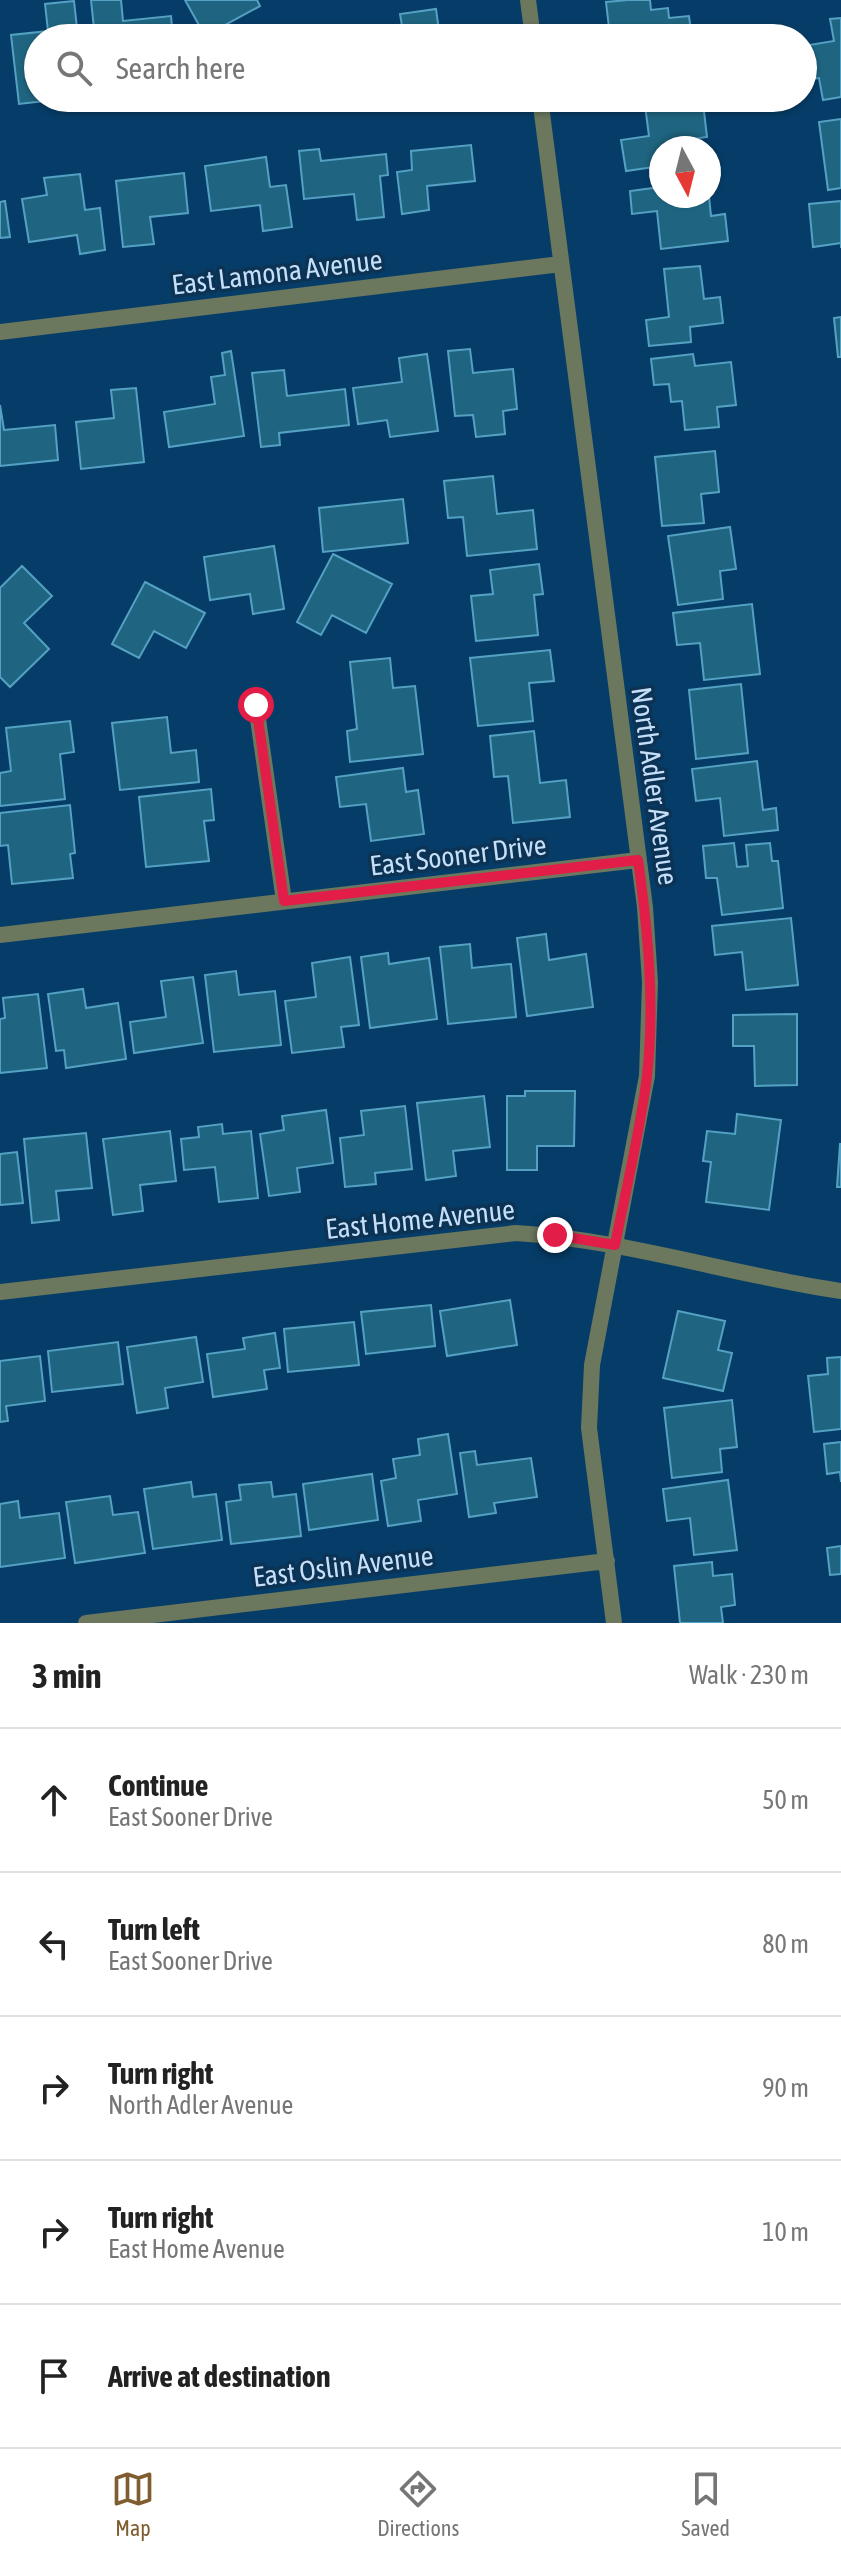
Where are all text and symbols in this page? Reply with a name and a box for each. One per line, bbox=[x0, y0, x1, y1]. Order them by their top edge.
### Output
search box bbox=[24, 24, 817, 112]
icon: search bbox=[52, 46, 96, 90]
text: Search here bbox=[116, 51, 245, 85]
north arrow bbox=[649, 136, 721, 208]
street label: East Lamona Avenue bbox=[170, 243, 384, 301]
street label: North Adler Avenue bbox=[625, 685, 685, 887]
route start bbox=[238, 687, 274, 723]
street label: East Sooner Drive bbox=[368, 828, 548, 882]
street label: East Home Avenue bbox=[324, 1193, 516, 1245]
route end bbox=[537, 1217, 573, 1253]
street label: East Oslin Avenue bbox=[251, 1539, 435, 1593]
text: 3 min bbox=[32, 1656, 101, 1695]
text: Walk · 230 m bbox=[689, 1660, 809, 1690]
text: Continue bbox=[108, 1768, 208, 1802]
icon: ahead bbox=[32, 1778, 76, 1822]
text: 50 m bbox=[762, 1785, 809, 1815]
text: East Sooner Drive bbox=[108, 1802, 273, 1832]
text: Turn left bbox=[108, 1912, 200, 1946]
icon: left bbox=[32, 1922, 76, 1966]
text: 80 m bbox=[762, 1929, 809, 1959]
text: East Sooner Drive bbox=[108, 1946, 273, 1976]
text: Turn right bbox=[108, 2056, 214, 2090]
icon: right bbox=[32, 2066, 76, 2110]
text: 90 m bbox=[762, 2073, 809, 2103]
text: North Adler Avenue bbox=[108, 2090, 293, 2120]
text: Turn right bbox=[108, 2200, 214, 2234]
icon: right bbox=[32, 2210, 76, 2254]
text: 10 m bbox=[762, 2217, 809, 2247]
text: East Home Avenue bbox=[108, 2234, 285, 2264]
icon: arrive bbox=[32, 2354, 76, 2398]
text: Arrive at destination bbox=[108, 2359, 330, 2393]
tab: Map bbox=[111, 2467, 155, 2541]
tab: Directions bbox=[377, 2467, 459, 2541]
tab: Saved bbox=[681, 2467, 730, 2541]

